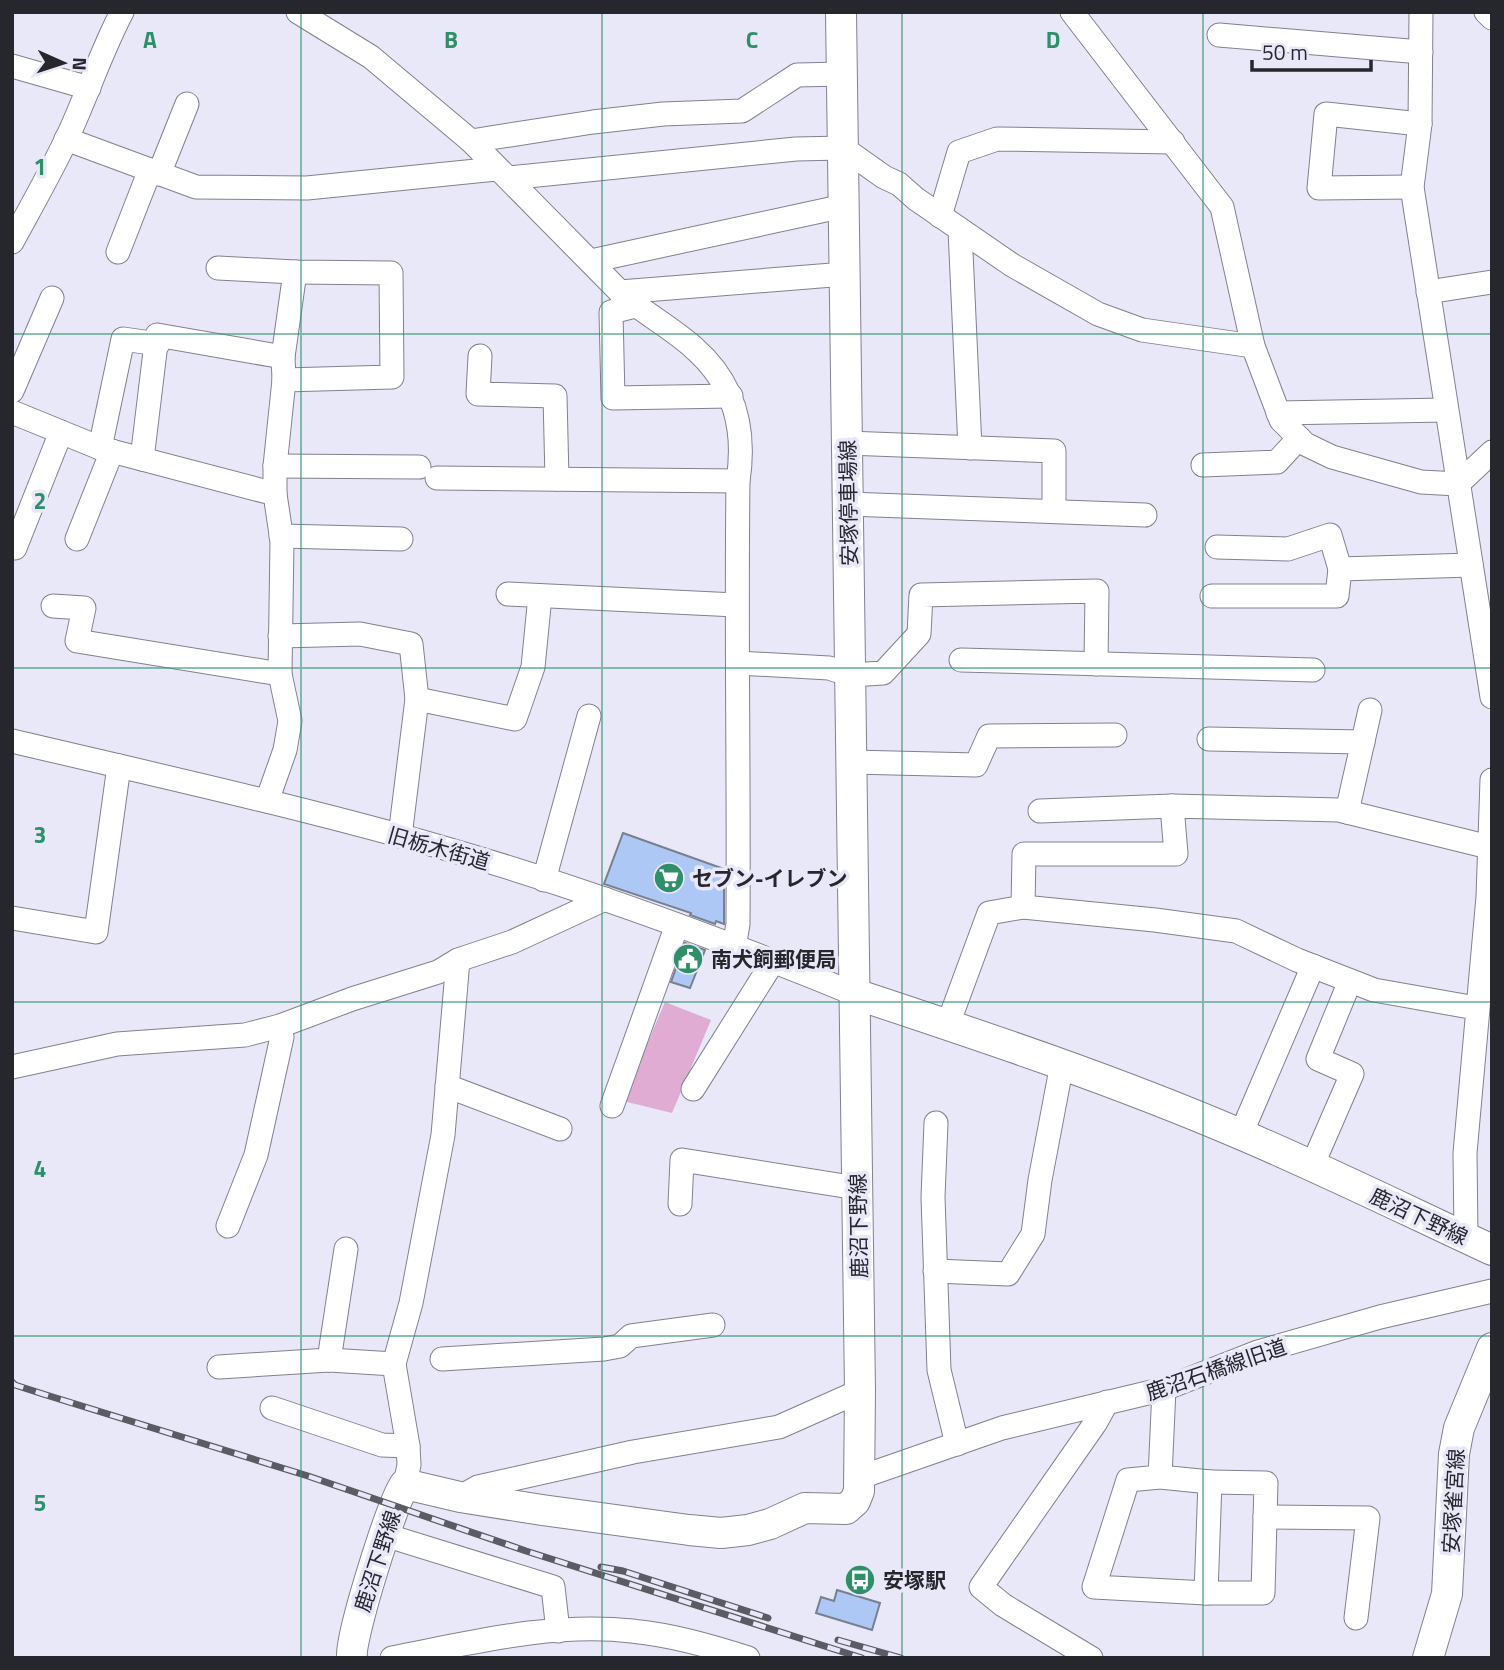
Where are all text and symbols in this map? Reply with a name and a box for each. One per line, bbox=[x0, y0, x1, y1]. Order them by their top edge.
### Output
text: A bbox=[143, 22, 157, 57]
text: B bbox=[444, 22, 458, 57]
text: C bbox=[746, 22, 758, 57]
text: D bbox=[1046, 22, 1060, 57]
north arrow bbox=[28, 28, 98, 98]
scale bar bbox=[1252, 28, 1371, 72]
text: 50 m bbox=[1262, 36, 1308, 68]
text: N bbox=[66, 57, 95, 71]
text: 1 bbox=[34, 149, 46, 184]
street label: 安塚停車場線 bbox=[831, 440, 865, 566]
text: 2 bbox=[34, 483, 46, 518]
text: 3 bbox=[34, 817, 46, 852]
street label: 旧栃木街道 bbox=[384, 818, 494, 878]
supermarket icon: セブン-イレブン bbox=[652, 861, 686, 895]
place label: セブン-イレブン bbox=[692, 862, 848, 894]
public building icon: 南犬飼郵便局 bbox=[671, 942, 705, 976]
place label: 南犬飼郵便局 bbox=[711, 943, 837, 975]
text: 4 bbox=[34, 1151, 46, 1186]
street label: 鹿沼下野線 bbox=[841, 1173, 875, 1279]
street label: 鹿沼下野線 bbox=[1365, 1179, 1473, 1253]
street label: 鹿沼石橋線旧道 bbox=[1141, 1330, 1291, 1408]
street label: 安塚雀宮線 bbox=[1434, 1448, 1472, 1554]
text: 5 bbox=[34, 1485, 46, 1520]
street label: 鹿沼下野線 bbox=[346, 1506, 408, 1616]
bus stop icon: 安塚駅 bbox=[843, 1563, 877, 1597]
place label: 安塚駅 bbox=[883, 1564, 946, 1596]

